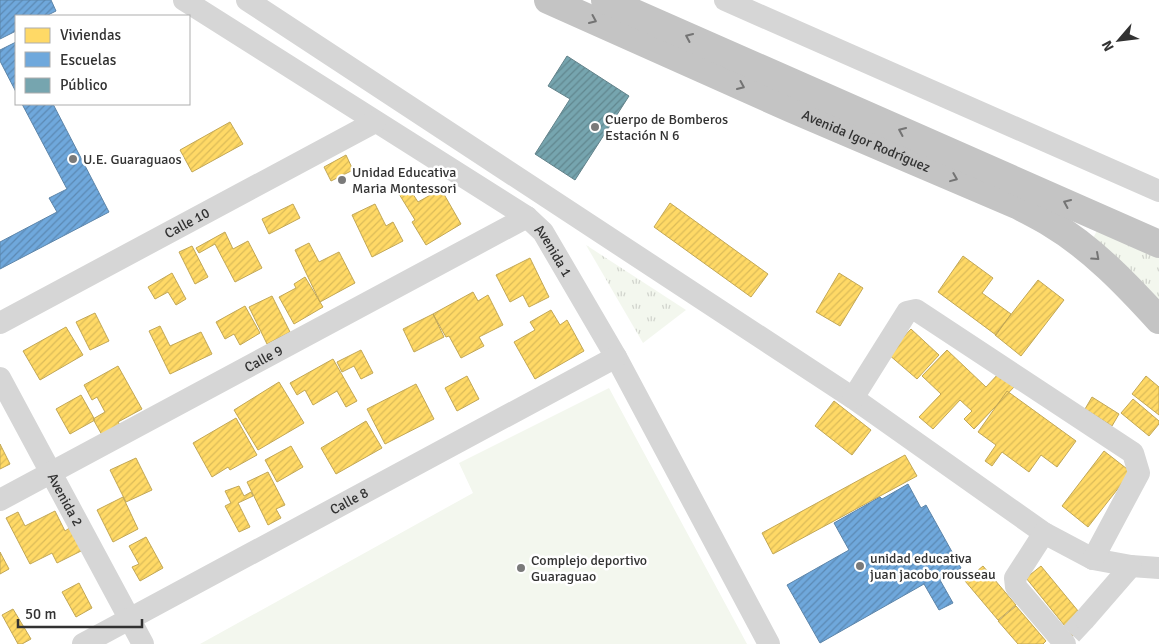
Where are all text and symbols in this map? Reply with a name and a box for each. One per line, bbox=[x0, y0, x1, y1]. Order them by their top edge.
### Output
one-way arrow bbox=[588, 14, 597, 24]
legend bbox=[15, 15, 190, 105]
north arrow bbox=[1094, 15, 1144, 65]
text: Viviendas bbox=[60, 26, 121, 44]
one-way arrow bbox=[685, 33, 694, 44]
text: N bbox=[1098, 38, 1118, 54]
text: Escuelas bbox=[60, 51, 117, 69]
text: Público bbox=[60, 76, 108, 94]
one-way arrow bbox=[736, 80, 745, 91]
street label: Avenida Igor Rodríguez bbox=[799, 106, 933, 176]
place label: Cuerpo de Bomberos Estación N 6 bbox=[605, 111, 728, 144]
marker: Cuerpo de Bomberos Estación N 6 bbox=[589, 121, 601, 133]
one-way arrow bbox=[898, 126, 907, 137]
place label: U.E. Guaraguaos bbox=[83, 151, 182, 168]
marker: U.E. Guaraguaos bbox=[67, 153, 79, 165]
place label: Unidad Educativa Maria Montessori bbox=[352, 164, 457, 197]
one-way arrow bbox=[950, 173, 958, 183]
marker: Unidad Educativa Maria Montessori bbox=[336, 174, 348, 186]
one-way arrow bbox=[1063, 199, 1072, 210]
street label: Calle 10 bbox=[162, 204, 213, 242]
street label: Avenida 1 bbox=[531, 221, 575, 280]
one-way arrow bbox=[1090, 251, 1099, 260]
street label: Calle 9 bbox=[242, 342, 286, 376]
street label: Avenida 2 bbox=[44, 470, 86, 529]
street label: Calle 8 bbox=[327, 484, 371, 518]
place label: unidad educativa juan jacobo rousseau bbox=[870, 550, 996, 583]
place label: Complejo deportivo Guaraguao bbox=[531, 552, 647, 585]
marker: unidad educativa juan jacobo rousseau bbox=[854, 560, 866, 572]
marker: Complejo deportivo Guaraguao bbox=[515, 562, 527, 574]
scale bar bbox=[18, 596, 141, 628]
text: 50 m bbox=[25, 605, 56, 623]

